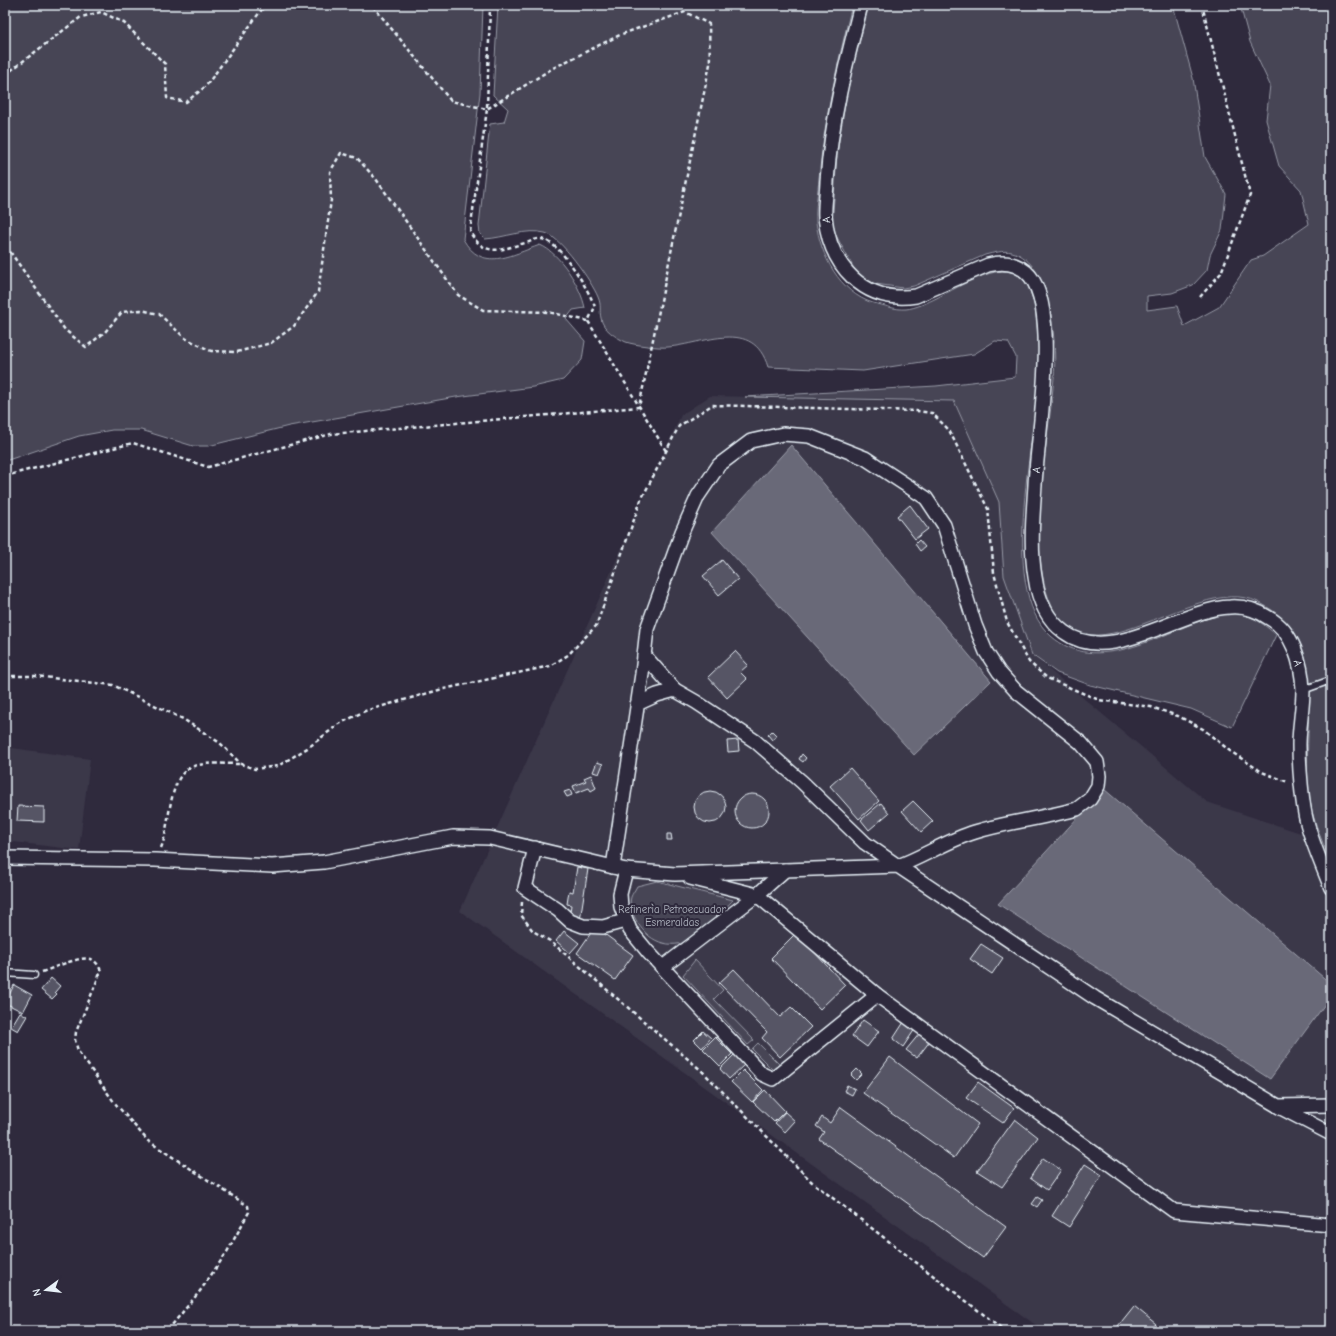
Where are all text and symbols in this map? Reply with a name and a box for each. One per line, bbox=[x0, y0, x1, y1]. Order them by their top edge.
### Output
street label: A bbox=[820, 216, 833, 224]
street label: A bbox=[1030, 466, 1043, 474]
street label: A bbox=[1290, 659, 1305, 668]
park label: Refinerìa Petroecuador Esmeraldas bbox=[618, 903, 727, 929]
north arrow bbox=[26, 1270, 66, 1310]
text: N bbox=[30, 1287, 44, 1298]

